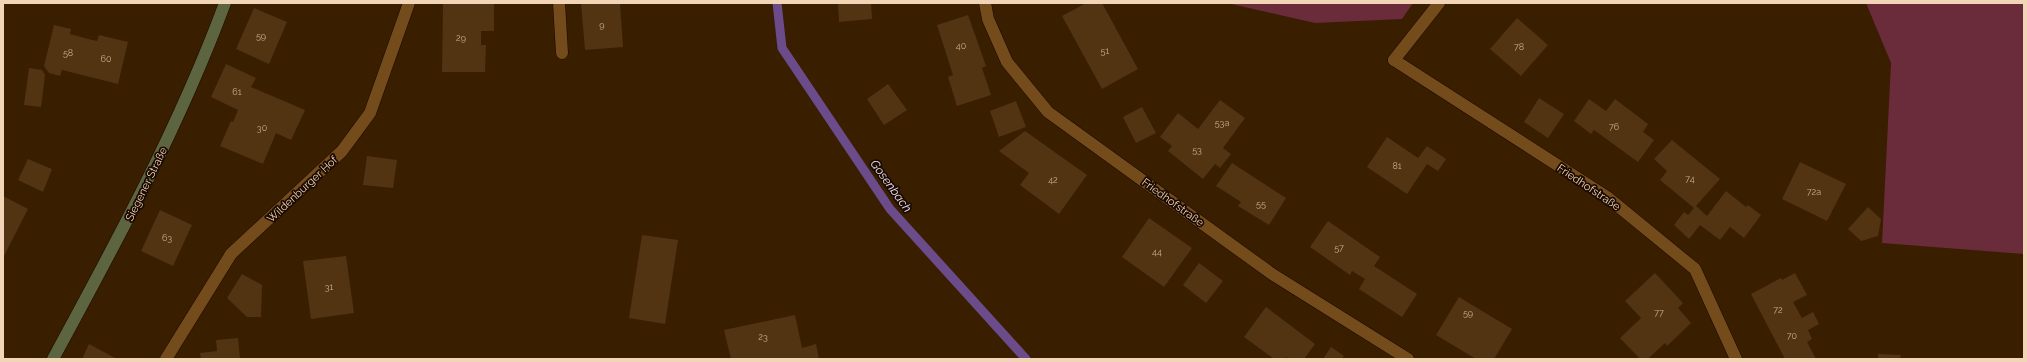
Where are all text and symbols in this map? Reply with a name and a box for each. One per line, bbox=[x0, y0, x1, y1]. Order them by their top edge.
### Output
house number: 9 bbox=[599, 20, 605, 30]
house number: 59 bbox=[256, 31, 266, 41]
house number: 29 bbox=[456, 33, 466, 43]
house number: 40 bbox=[956, 41, 967, 51]
house number: 78 bbox=[1514, 42, 1524, 52]
house number: 51 bbox=[1101, 46, 1110, 56]
house number: 58 bbox=[63, 48, 73, 58]
house number: 60 bbox=[101, 54, 112, 64]
house number: 61 bbox=[232, 87, 242, 97]
house number: 53a bbox=[1215, 118, 1229, 128]
house number: 76 bbox=[1609, 122, 1620, 132]
house number: 30 bbox=[257, 123, 268, 133]
street label: Siegener Straße bbox=[123, 145, 170, 223]
house number: 53 bbox=[1192, 145, 1202, 155]
street label: Wildenburger Hof bbox=[264, 153, 340, 225]
water label: Gosenbach bbox=[867, 157, 915, 215]
house number: 81 bbox=[1392, 161, 1402, 171]
street label: Friedhofstraße bbox=[1555, 161, 1623, 214]
house number: 74 bbox=[1685, 174, 1695, 184]
house number: 42 bbox=[1048, 175, 1058, 185]
street label: Friedhofstraße bbox=[1139, 176, 1207, 230]
house number: 72a bbox=[1807, 187, 1821, 197]
house number: 55 bbox=[1256, 199, 1266, 209]
house number: 63 bbox=[162, 233, 172, 243]
house number: 57 bbox=[1334, 243, 1344, 253]
house number: 44 bbox=[1152, 247, 1162, 257]
house number: 31 bbox=[325, 282, 333, 292]
house number: 72 bbox=[1773, 305, 1783, 315]
house number: 59 bbox=[1463, 308, 1473, 318]
house number: 77 bbox=[1654, 308, 1664, 318]
house number: 70 bbox=[1787, 331, 1798, 341]
house number: 23 bbox=[758, 332, 768, 342]

